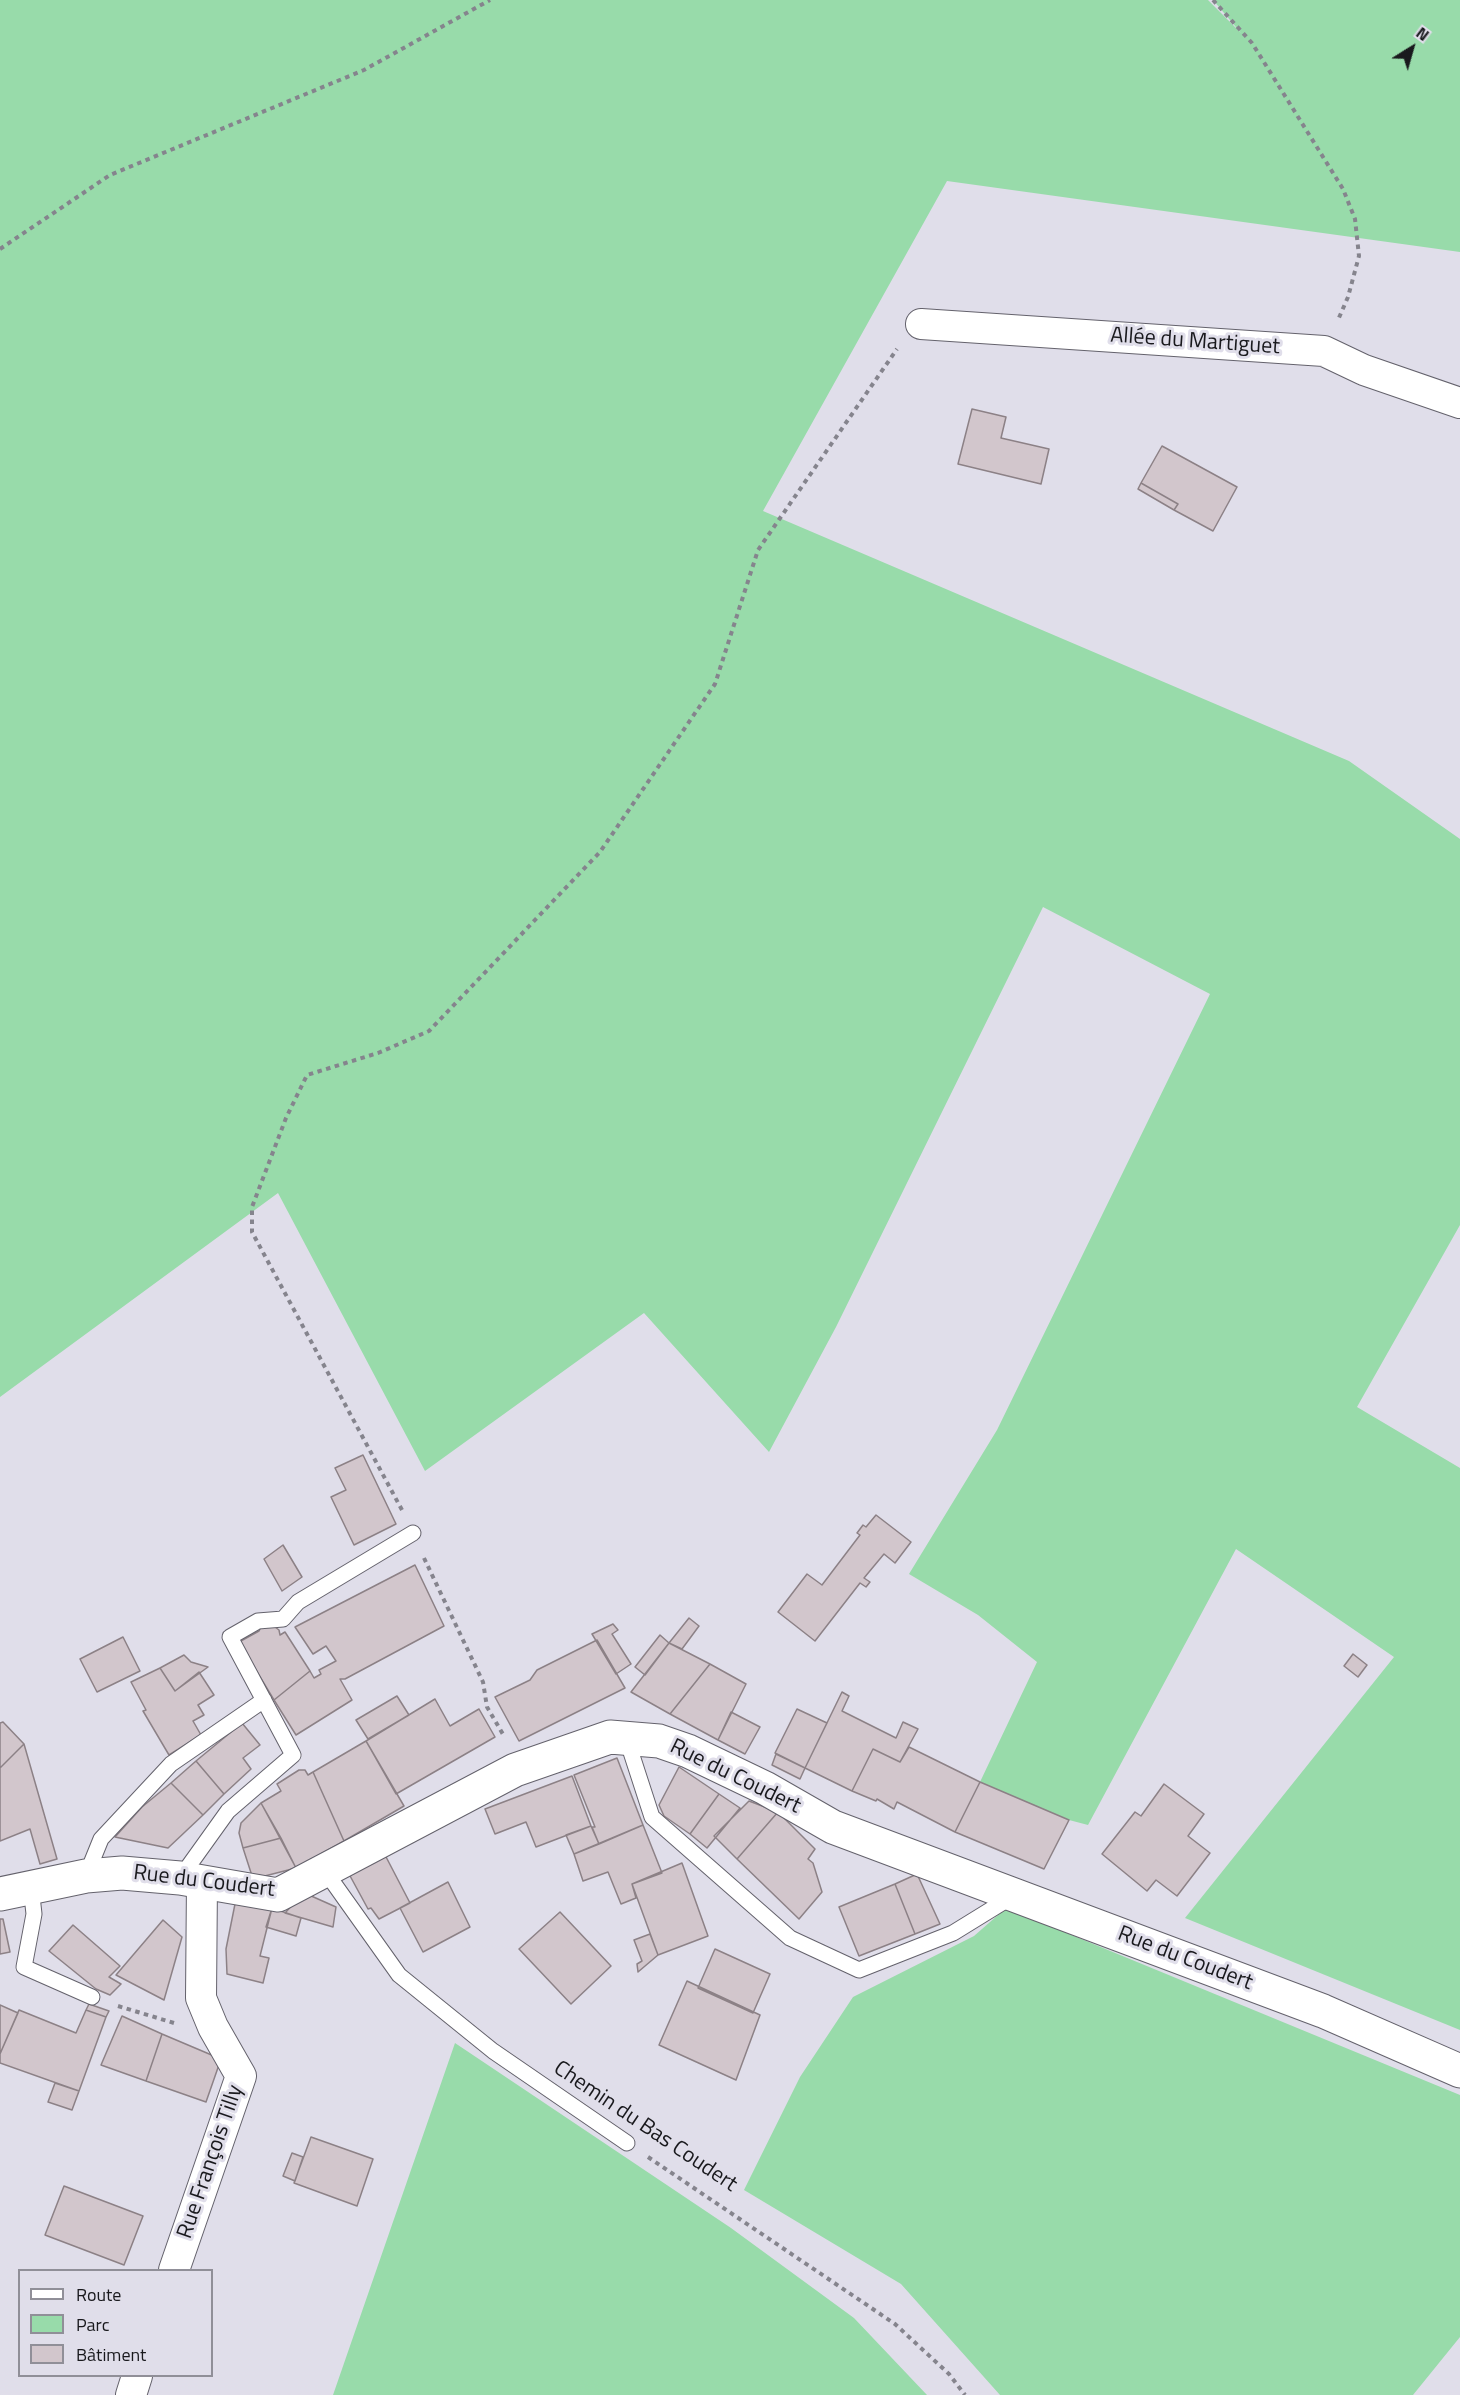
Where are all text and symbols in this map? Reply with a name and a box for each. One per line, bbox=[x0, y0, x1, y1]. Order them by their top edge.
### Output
north arrow bbox=[1382, 18, 1442, 78]
text: N bbox=[1411, 21, 1434, 47]
street label: Allée du Martiguet bbox=[1109, 323, 1281, 361]
street label: Rue du Coudert bbox=[665, 1734, 805, 1820]
street label: Rue du Coudert bbox=[132, 1860, 276, 1904]
street label: Rue du Coudert bbox=[1114, 1921, 1256, 1997]
street label: Chemin du Bas Coudert bbox=[548, 2056, 742, 2198]
street label: Rue François Tilly bbox=[172, 2082, 250, 2242]
legend bbox=[18, 2269, 213, 2377]
text: Route bbox=[76, 2281, 121, 2308]
text: Parc bbox=[76, 2311, 110, 2338]
text: Bâtiment bbox=[76, 2341, 146, 2368]

